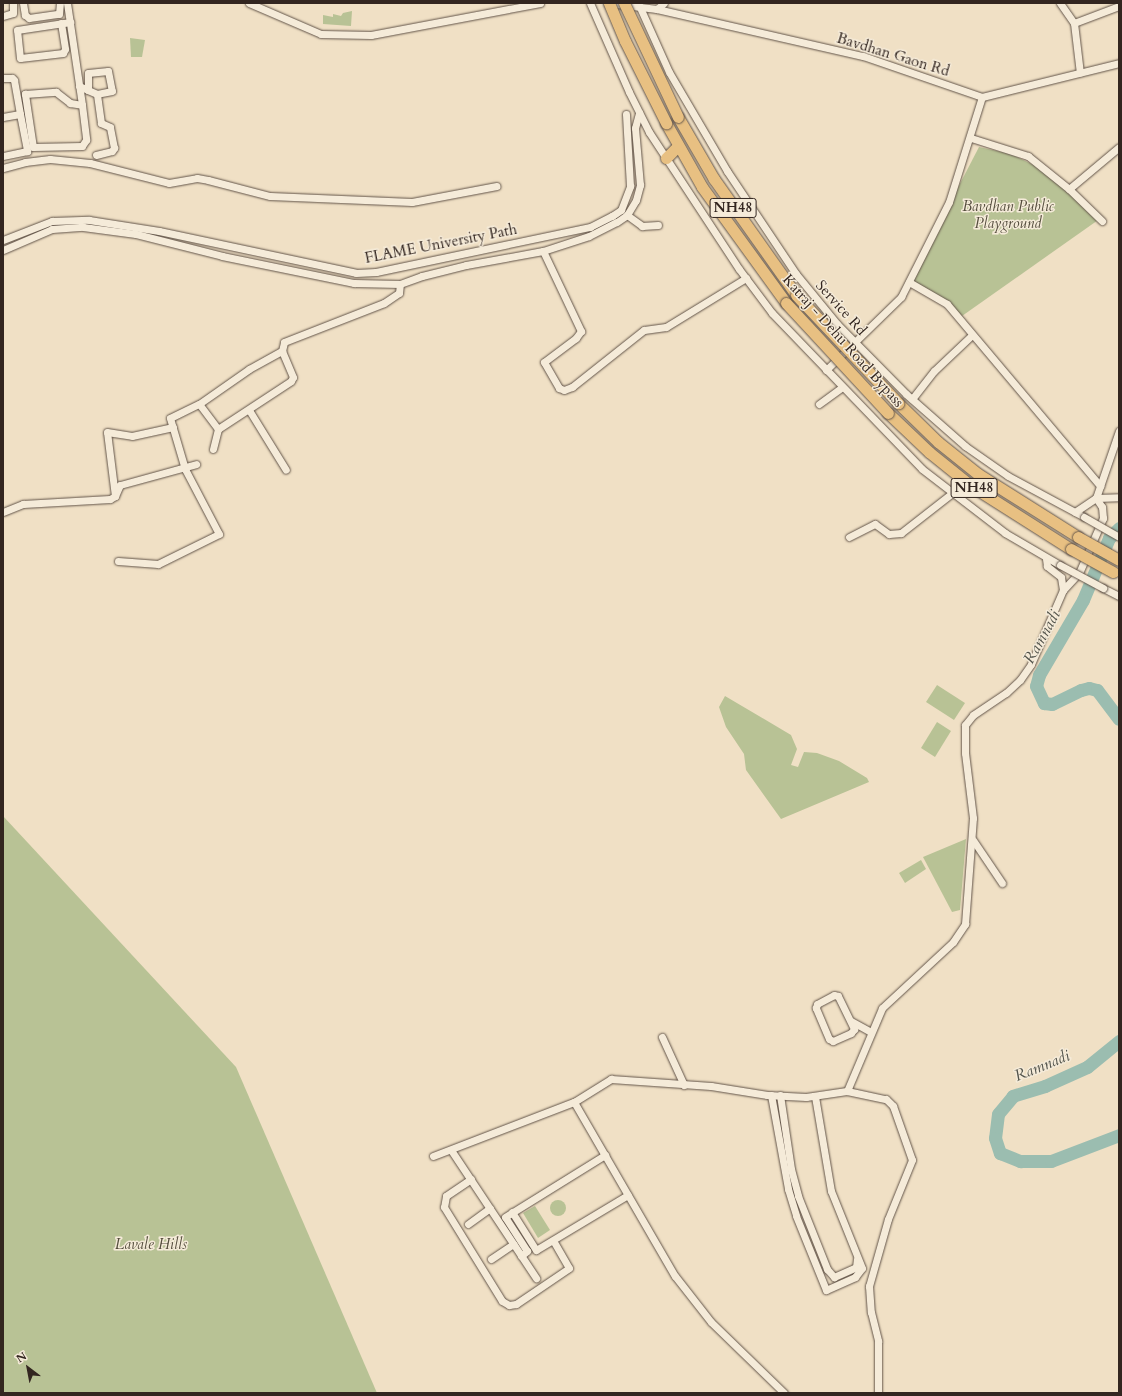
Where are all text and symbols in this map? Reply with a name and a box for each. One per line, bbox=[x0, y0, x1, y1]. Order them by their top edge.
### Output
street label: Bavdhan Gaon Rd bbox=[834, 29, 952, 81]
road number: NH48 bbox=[709, 196, 757, 220]
park label: Bavdhan Public Playground bbox=[962, 197, 1054, 232]
street label: FLAME University Path bbox=[363, 220, 519, 268]
street label: Katraj - Dehu Road Bypass bbox=[779, 271, 907, 411]
street label: Service Rd bbox=[812, 277, 870, 339]
road number: NH48 bbox=[950, 476, 998, 500]
water label: Ramnadi bbox=[1020, 607, 1064, 667]
water label: Ramnadi bbox=[1011, 1046, 1073, 1086]
park label: Lavale Hills bbox=[115, 1236, 187, 1254]
north arrow bbox=[8, 1348, 48, 1388]
text: N bbox=[13, 1349, 29, 1366]

